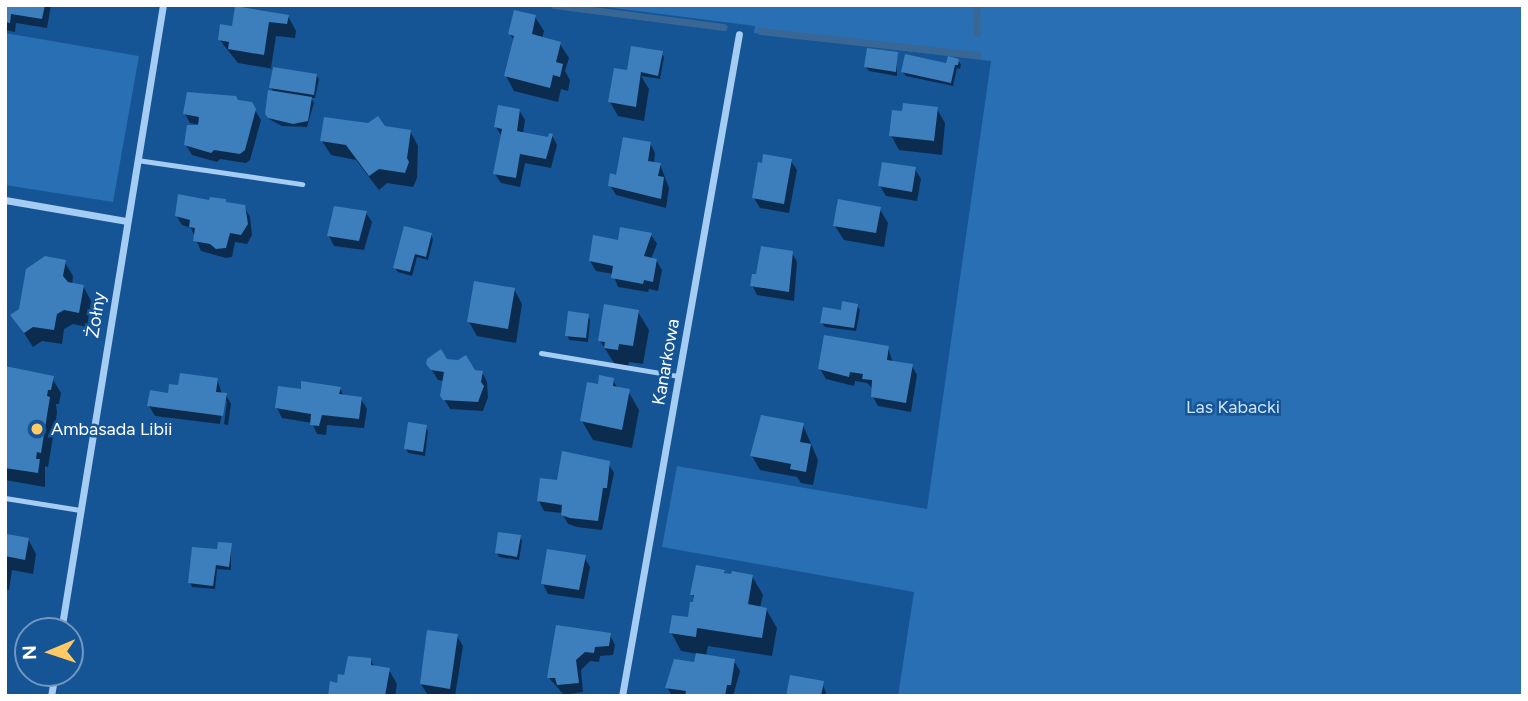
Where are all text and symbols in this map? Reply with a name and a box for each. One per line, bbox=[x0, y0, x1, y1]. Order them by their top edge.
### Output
street label: Żołny bbox=[82, 290, 110, 340]
street label: Kanarkowa bbox=[648, 317, 684, 407]
park label: Las Kabacki bbox=[1186, 396, 1280, 418]
place label: Ambasada Libii bbox=[51, 418, 172, 440]
marker: Ambasada Libii bbox=[29, 421, 45, 437]
north arrow bbox=[14, 617, 84, 687]
text: N bbox=[18, 645, 41, 660]

